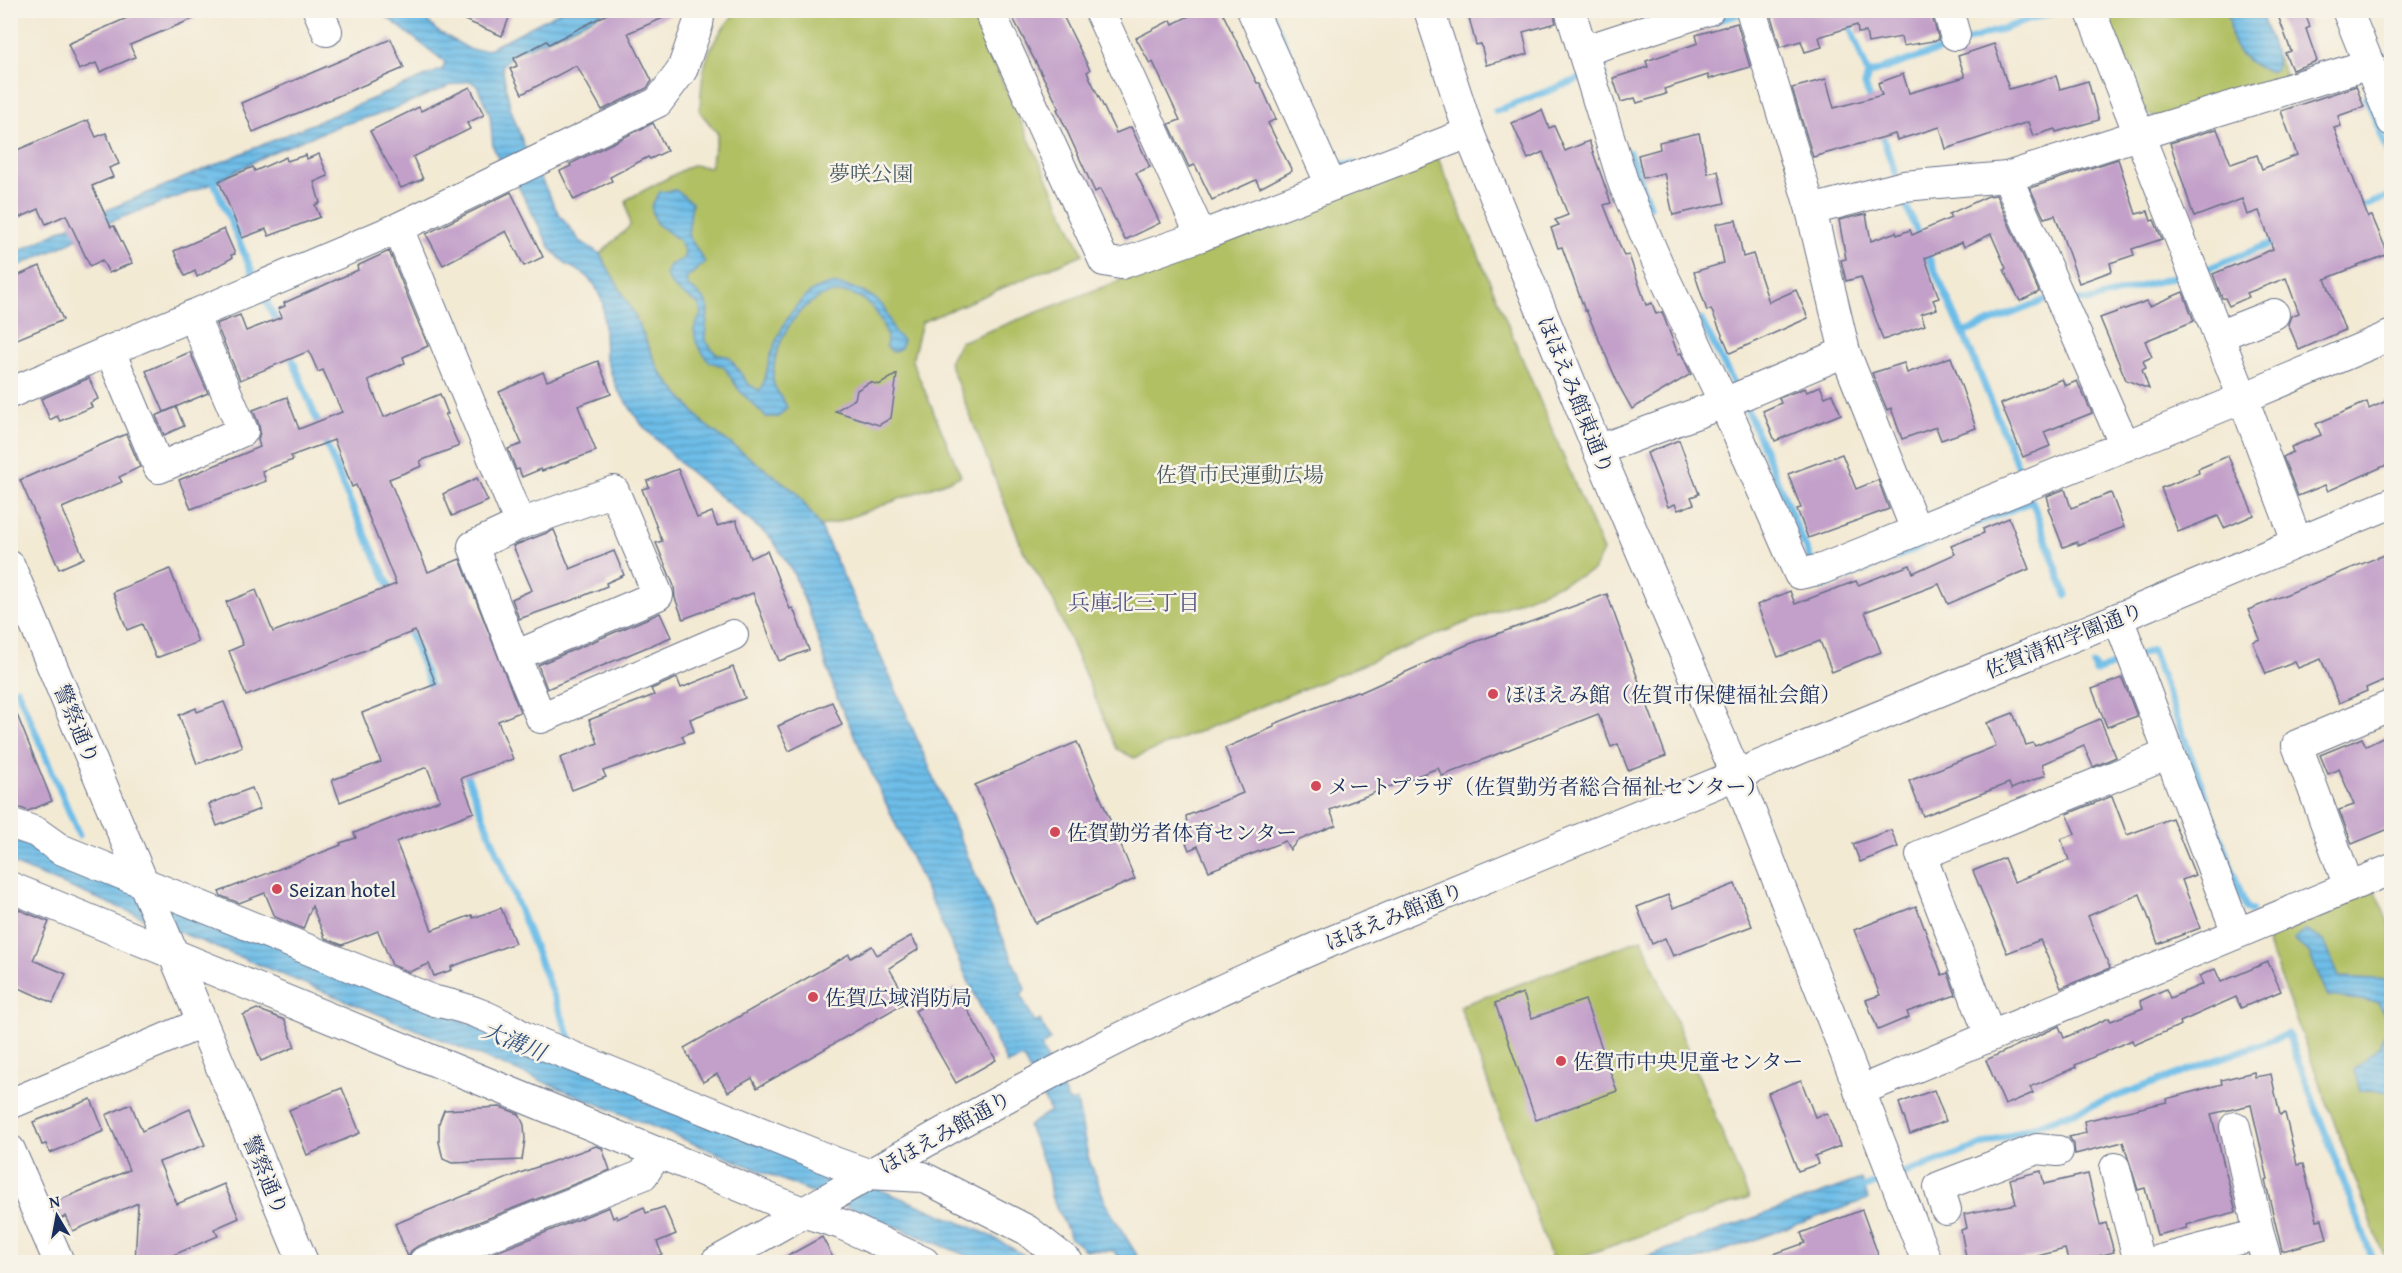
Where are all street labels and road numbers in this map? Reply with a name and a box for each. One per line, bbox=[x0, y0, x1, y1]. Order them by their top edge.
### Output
street label: ほほえみ館東通り bbox=[1530, 311, 1622, 479]
street label: 佐賀清和学園通り bbox=[1980, 594, 2148, 686]
street label: 警察通り bbox=[46, 679, 108, 769]
street label: ほほえみ館通り bbox=[1320, 874, 1468, 958]
street label: ほほえみ館通り bbox=[873, 1083, 1017, 1181]
street label: 警察通り bbox=[235, 1130, 297, 1220]

